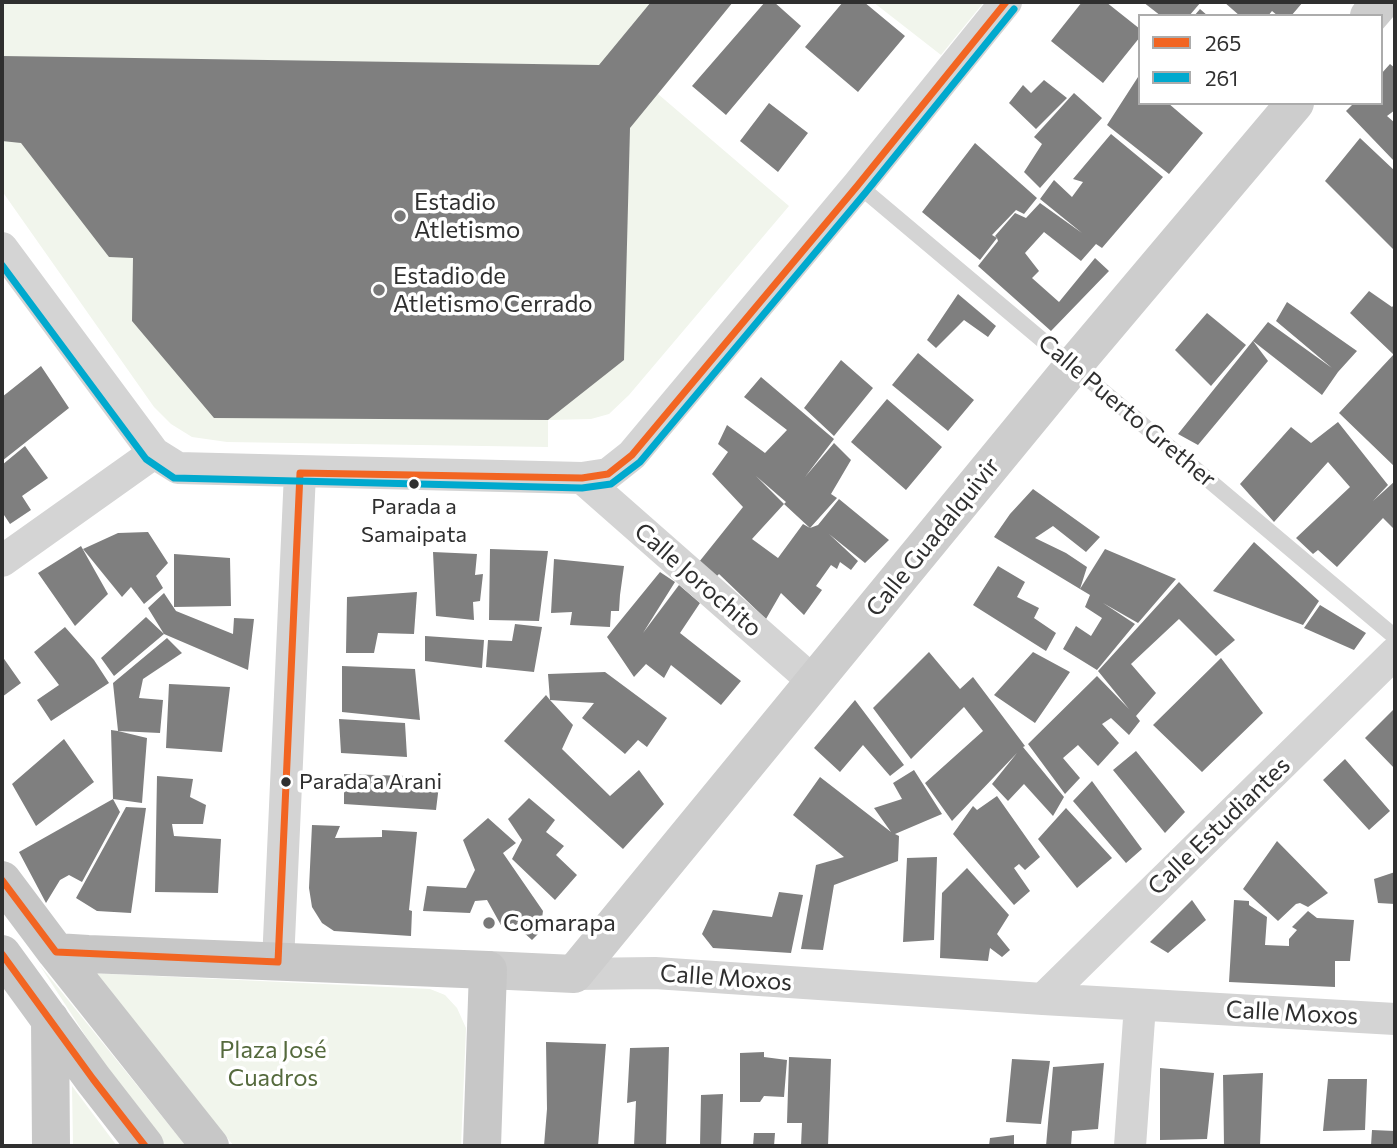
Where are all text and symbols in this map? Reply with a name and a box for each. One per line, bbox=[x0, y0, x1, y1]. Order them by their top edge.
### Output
legend bbox=[1138, 14, 1383, 105]
text: 265 bbox=[1205, 30, 1241, 55]
text: 261 bbox=[1205, 65, 1238, 90]
place label: Estadio Atletismo bbox=[414, 188, 520, 244]
marker: Estadio Atletismo bbox=[392, 208, 408, 224]
place label: Estadio de Atletismo Cerrado bbox=[393, 262, 593, 318]
marker: Estadio de Atletismo Cerrado bbox=[371, 282, 387, 298]
street label: Calle Puerto Grether bbox=[1032, 328, 1222, 494]
street label: Calle Guadalquivir bbox=[860, 452, 1006, 622]
marker: Parada a Samaipata bbox=[407, 477, 421, 491]
place label: Parada a Samaipata bbox=[361, 494, 467, 546]
street label: Calle Jorochito bbox=[629, 517, 767, 643]
street label: Calle Estudiantes bbox=[1142, 751, 1296, 901]
place label: Parada a Arani bbox=[299, 769, 442, 795]
marker: Parada a Arani bbox=[279, 775, 293, 789]
place label: Comarapa bbox=[503, 909, 616, 937]
marker: Comarapa bbox=[481, 915, 497, 931]
street label: Calle Moxos bbox=[659, 959, 793, 997]
street label: Calle Moxos bbox=[1225, 995, 1359, 1031]
park label: Plaza José Cuadros bbox=[219, 1036, 327, 1092]

